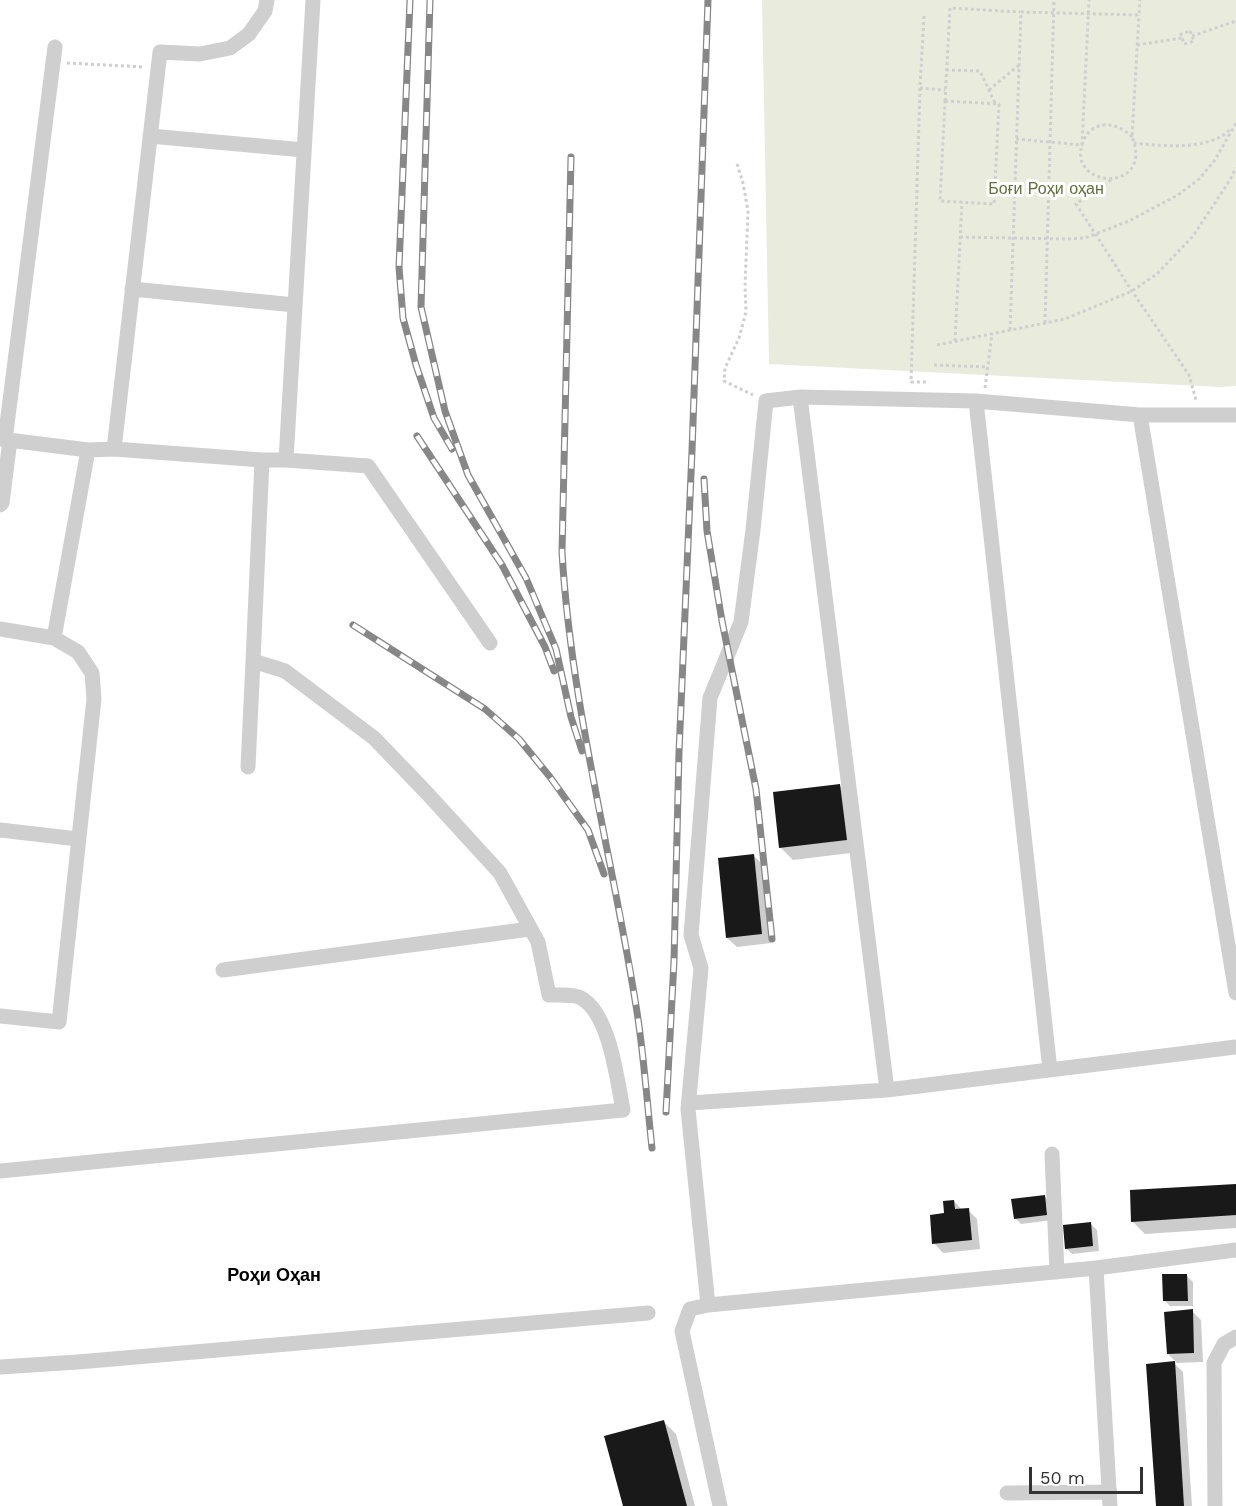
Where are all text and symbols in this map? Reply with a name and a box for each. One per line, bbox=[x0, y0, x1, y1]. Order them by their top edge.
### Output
park label: Боғи Роҳи оҳан bbox=[988, 179, 1104, 199]
district label: Роҳи Оҳан bbox=[227, 1265, 321, 1287]
scale bar bbox=[1032, 1455, 1146, 1493]
text: 50 m bbox=[1040, 1467, 1085, 1488]

